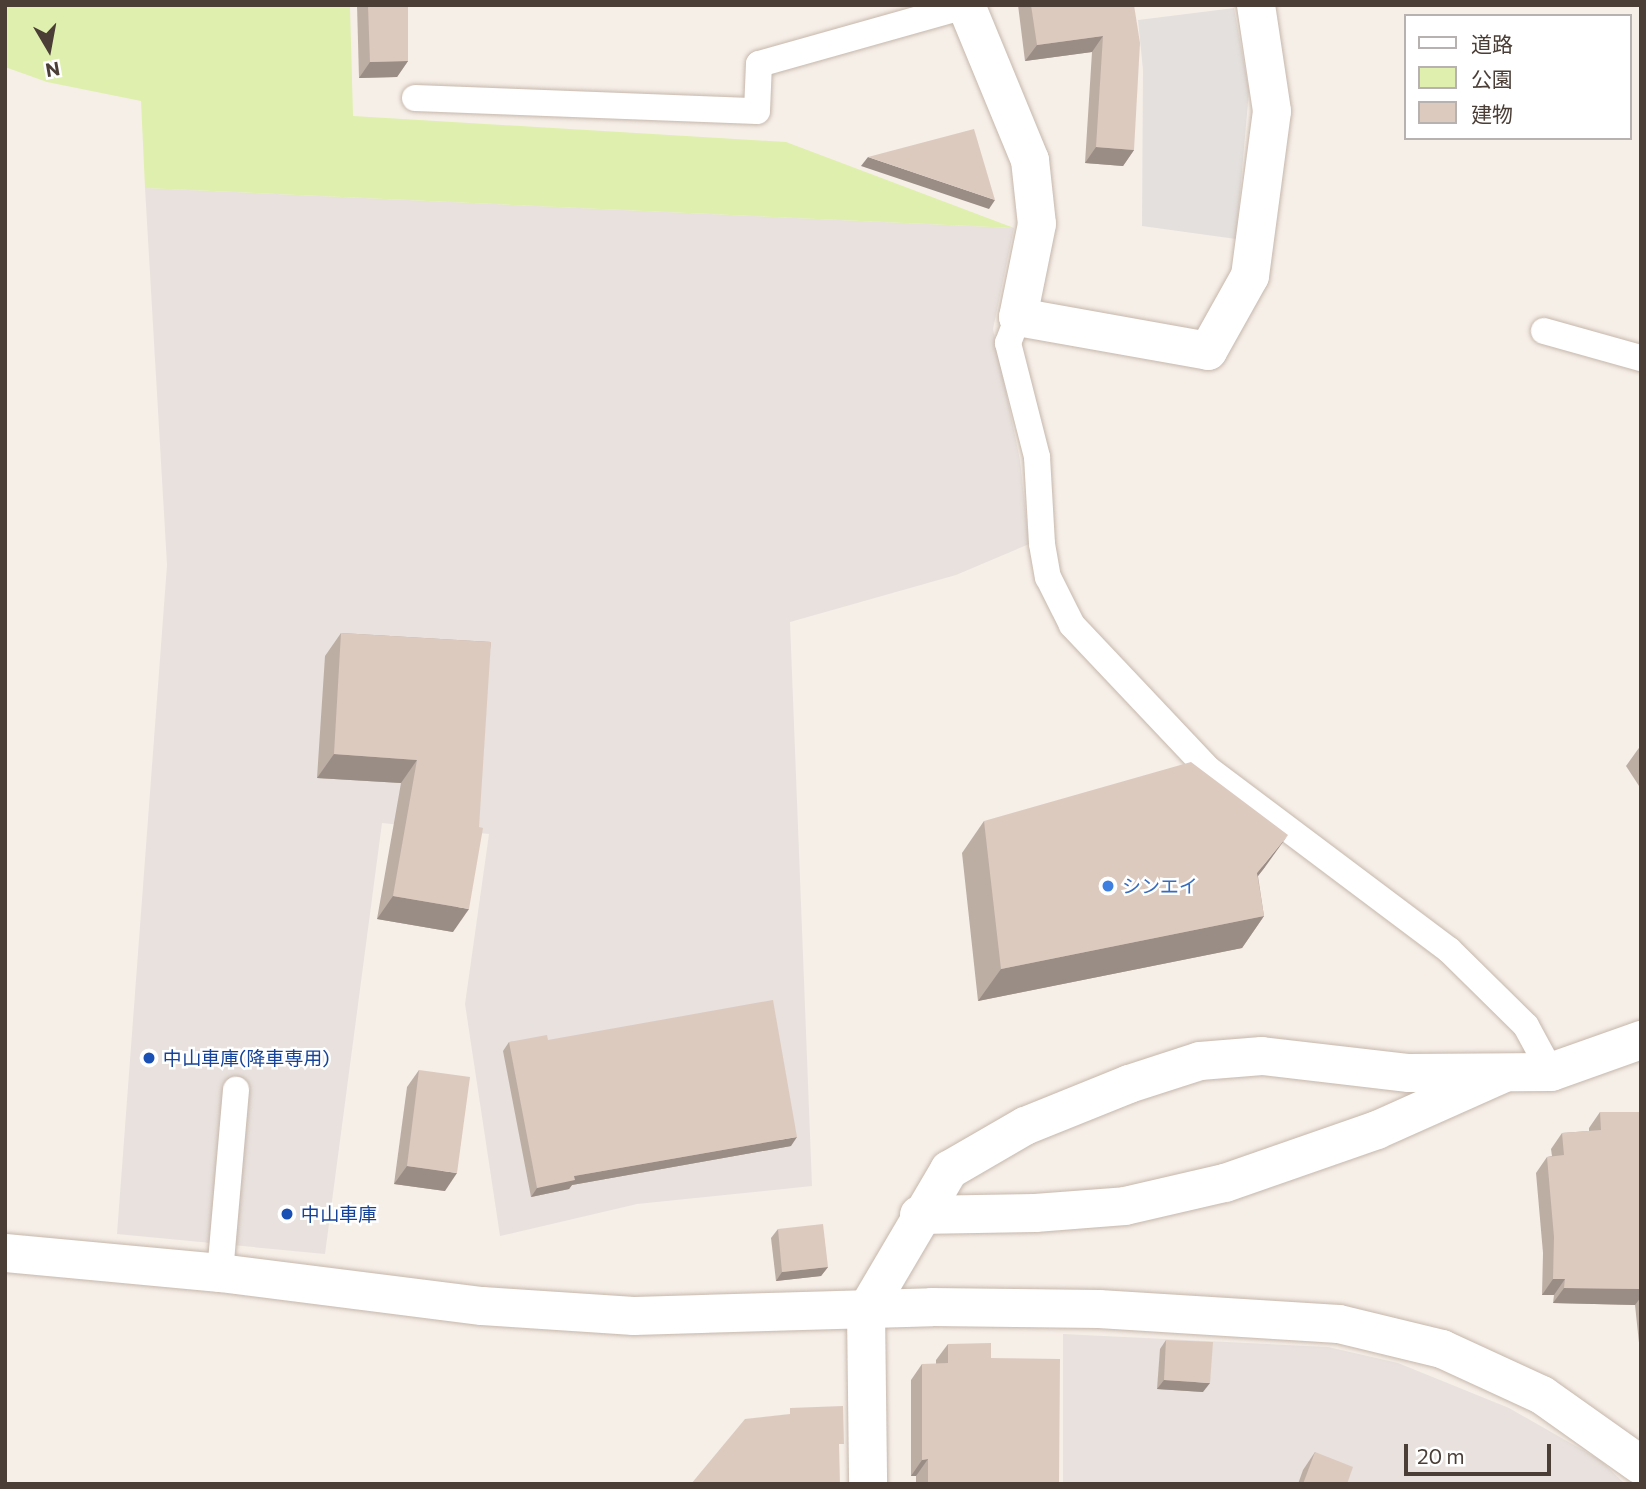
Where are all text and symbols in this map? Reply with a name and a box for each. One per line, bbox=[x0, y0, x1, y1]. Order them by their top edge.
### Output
north arrow bbox=[14, 14, 84, 84]
legend bbox=[1404, 14, 1632, 140]
text: 道路 bbox=[1471, 31, 1513, 56]
text: N bbox=[44, 58, 62, 83]
text: 公園 bbox=[1471, 66, 1513, 91]
text: 建物 bbox=[1471, 101, 1513, 126]
place label: シンエイ bbox=[1122, 875, 1198, 897]
marker: シンエイ bbox=[1100, 878, 1116, 894]
place label: 中山車庫(降車専用) bbox=[163, 1047, 330, 1069]
marker: 中山車庫(降車専用) bbox=[141, 1050, 157, 1066]
place label: 中山車庫 bbox=[301, 1203, 377, 1225]
marker: 中山車庫 bbox=[279, 1206, 295, 1222]
scale bar bbox=[1408, 1430, 1555, 1474]
text: 20 m bbox=[1417, 1443, 1465, 1468]

